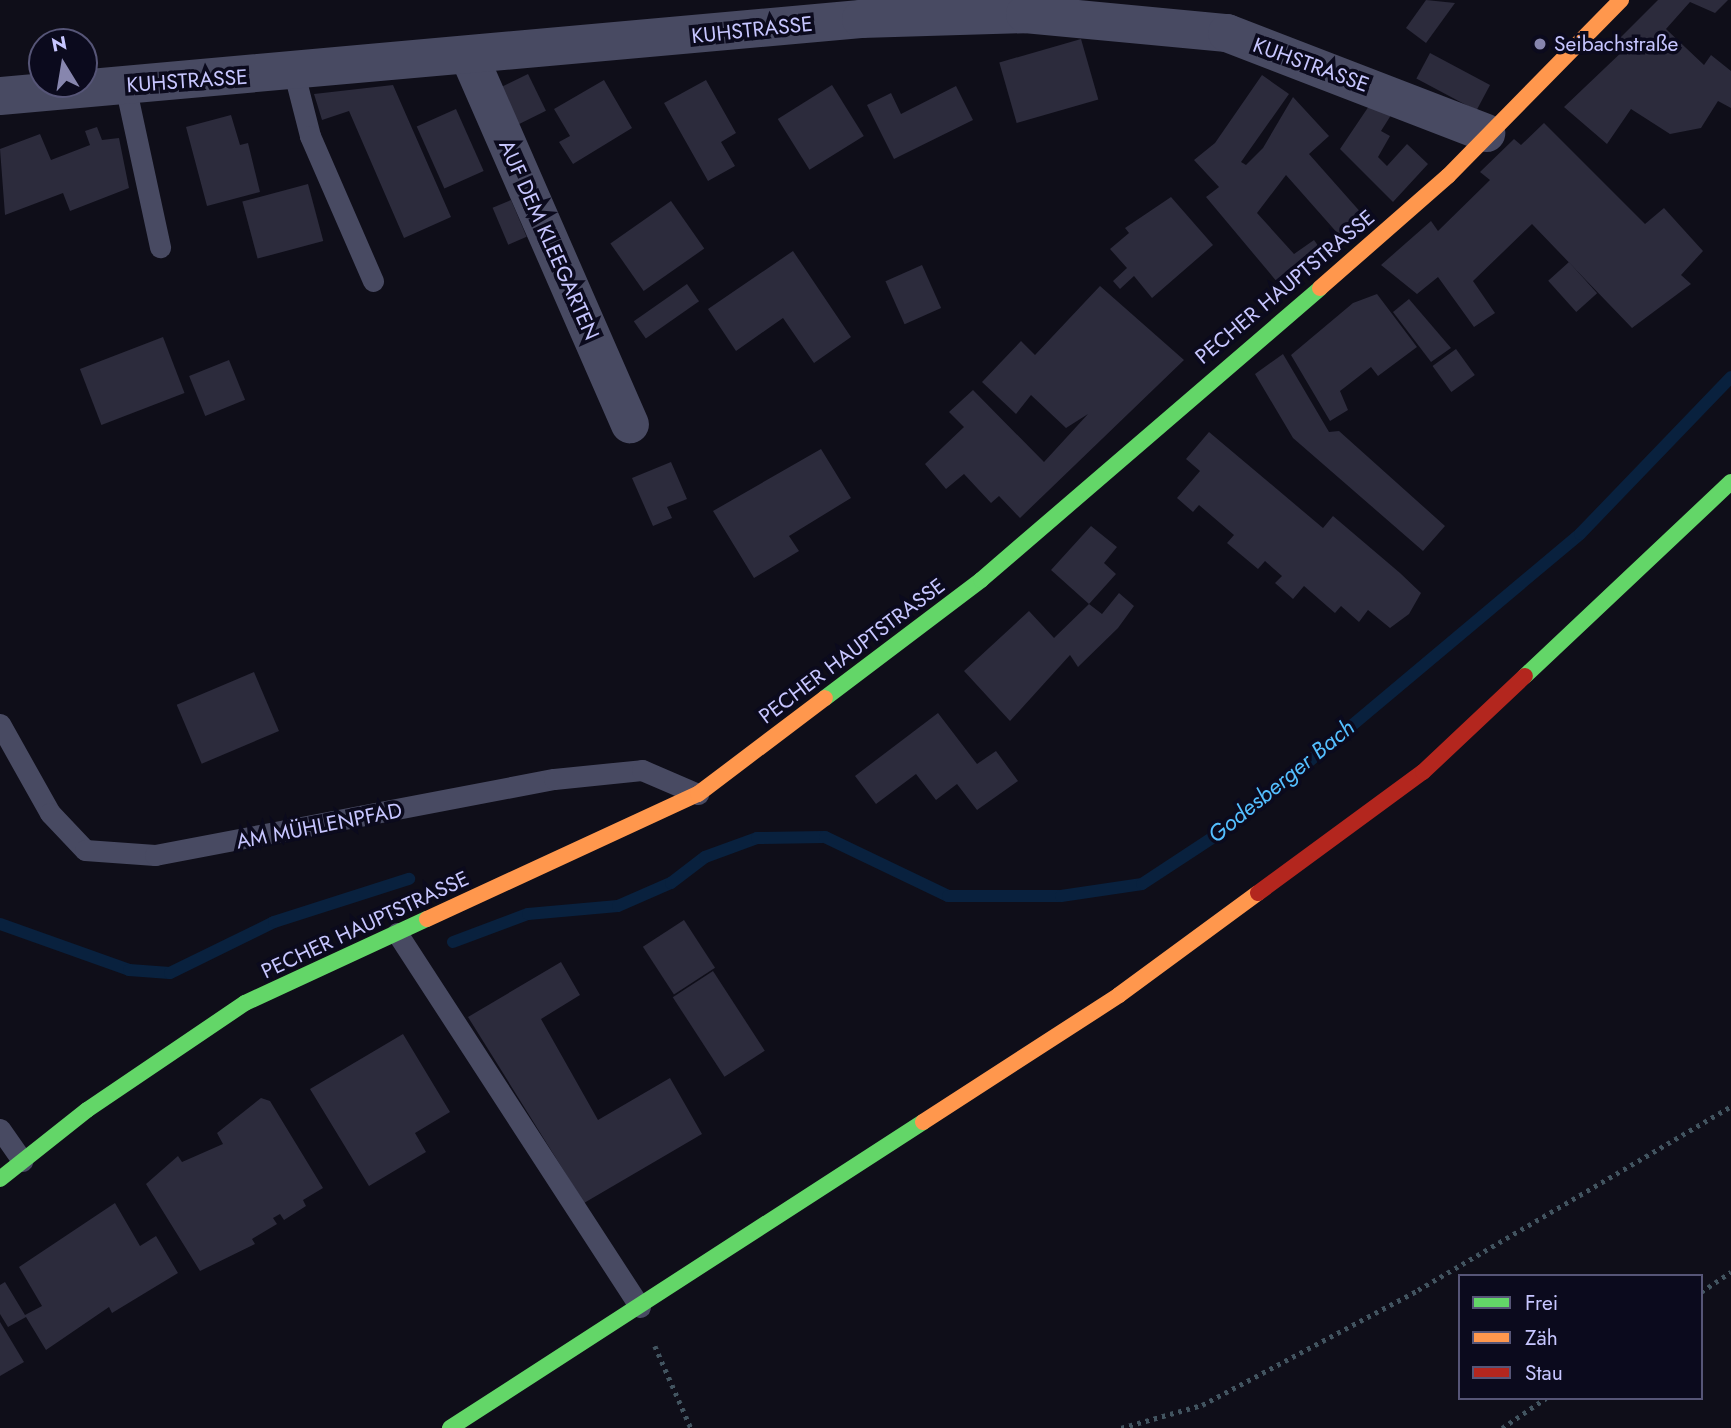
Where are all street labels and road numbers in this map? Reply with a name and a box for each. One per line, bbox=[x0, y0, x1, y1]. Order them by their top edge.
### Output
street label: KUHSTRASSE bbox=[690, 11, 814, 49]
street label: KUHSTRASSE bbox=[1250, 32, 1372, 98]
street label: KUHSTRASSE bbox=[126, 64, 248, 98]
street label: AUF DEM KLEEGARTEN bbox=[494, 136, 604, 344]
street label: PECHER HAUPTSTRASSE bbox=[1190, 205, 1380, 369]
street label: PECHER HAUPTSTRASSE bbox=[754, 573, 950, 729]
street label: AM MÜHLENPFAD bbox=[234, 798, 404, 854]
street label: PECHER HAUPTSTRASSE bbox=[257, 866, 473, 984]

